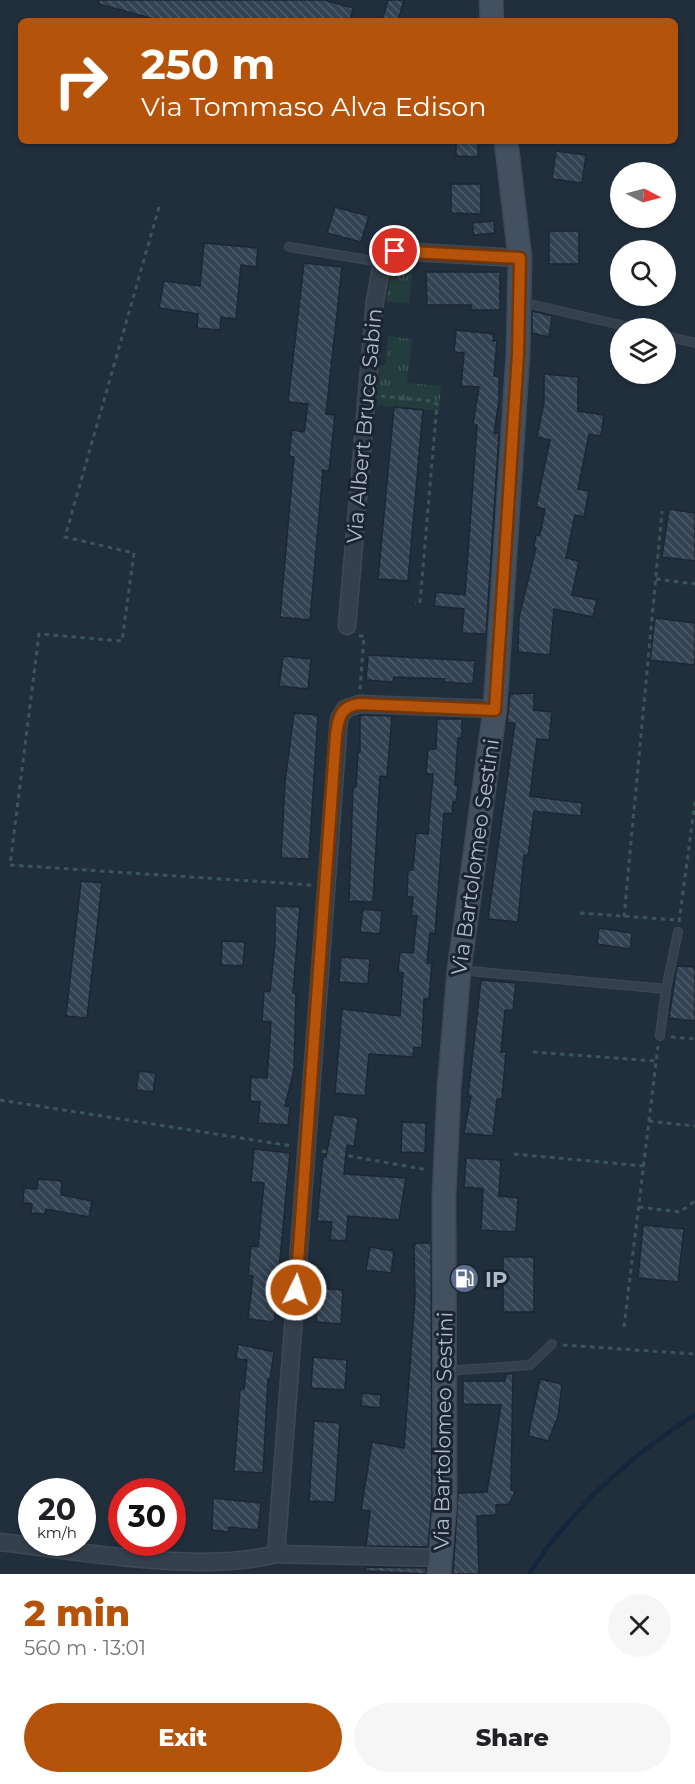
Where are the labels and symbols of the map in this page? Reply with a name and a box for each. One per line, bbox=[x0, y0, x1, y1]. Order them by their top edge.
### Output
north arrow bbox=[610, 162, 676, 228]
pin bbox=[369, 225, 420, 276]
street label: Via Albert Bruce Sabin bbox=[341, 307, 387, 545]
street label: Via Bartolomeo Sestini bbox=[446, 737, 504, 977]
position arrow bbox=[264, 1258, 328, 1322]
fuel station icon: IP bbox=[448, 1263, 480, 1295]
place label: IP bbox=[485, 1267, 507, 1292]
street label: Via Bartolomeo Sestini bbox=[428, 1312, 458, 1550]
speed limit sign: 30 bbox=[108, 1478, 186, 1556]

